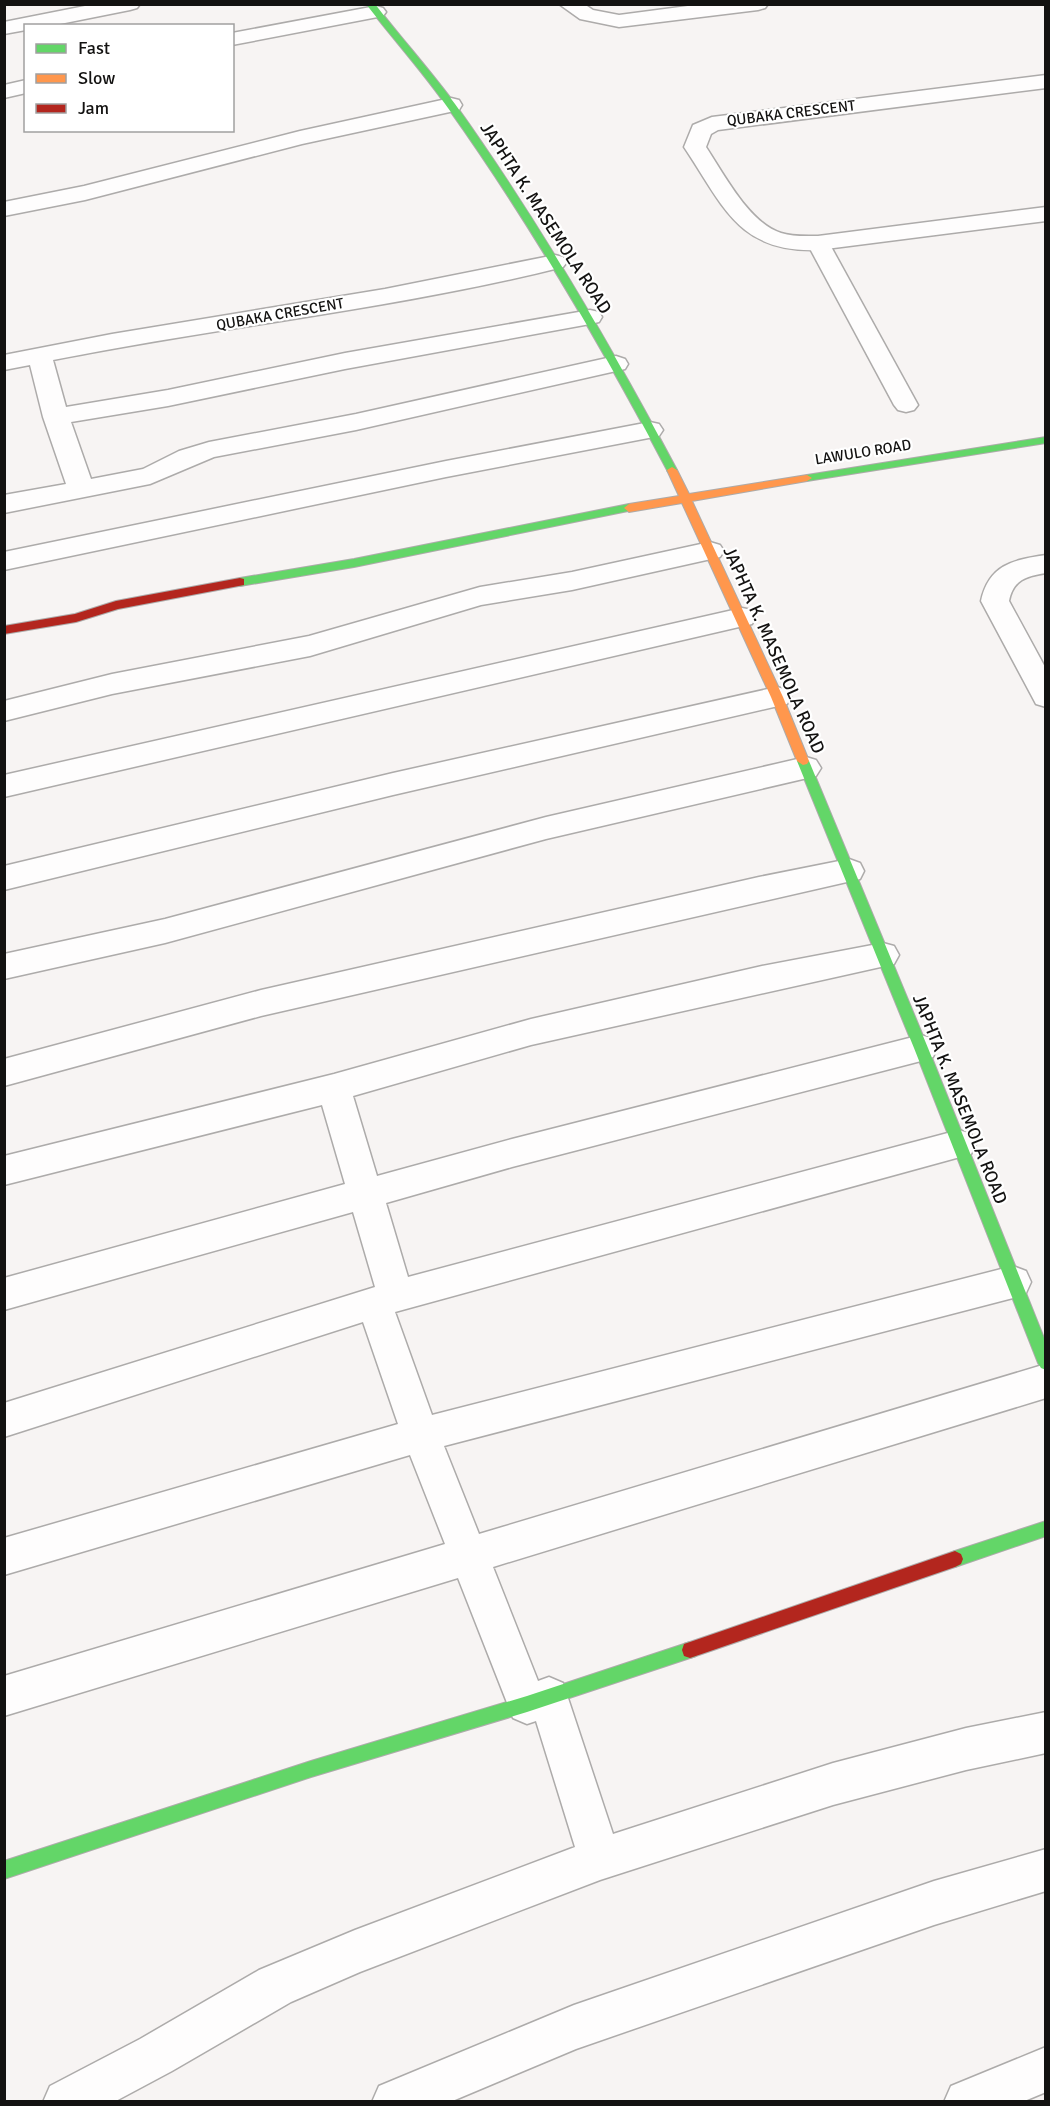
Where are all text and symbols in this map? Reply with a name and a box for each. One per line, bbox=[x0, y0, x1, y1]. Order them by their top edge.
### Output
legend bbox=[24, 24, 234, 132]
text: Fast bbox=[78, 37, 110, 59]
text: Slow bbox=[78, 67, 115, 89]
street label: QUBAKA CRESCENT bbox=[726, 96, 857, 130]
text: Jam bbox=[78, 97, 109, 119]
street label: JAPHTA K. MASEMOLA ROAD bbox=[476, 118, 616, 318]
street label: QUBAKA CRESCENT bbox=[215, 294, 346, 334]
street label: LAWULO ROAD bbox=[814, 436, 912, 468]
street label: JAPHTA K. MASEMOLA ROAD bbox=[718, 543, 830, 757]
street label: JAPHTA K. MASEMOLA ROAD bbox=[908, 991, 1012, 1207]

